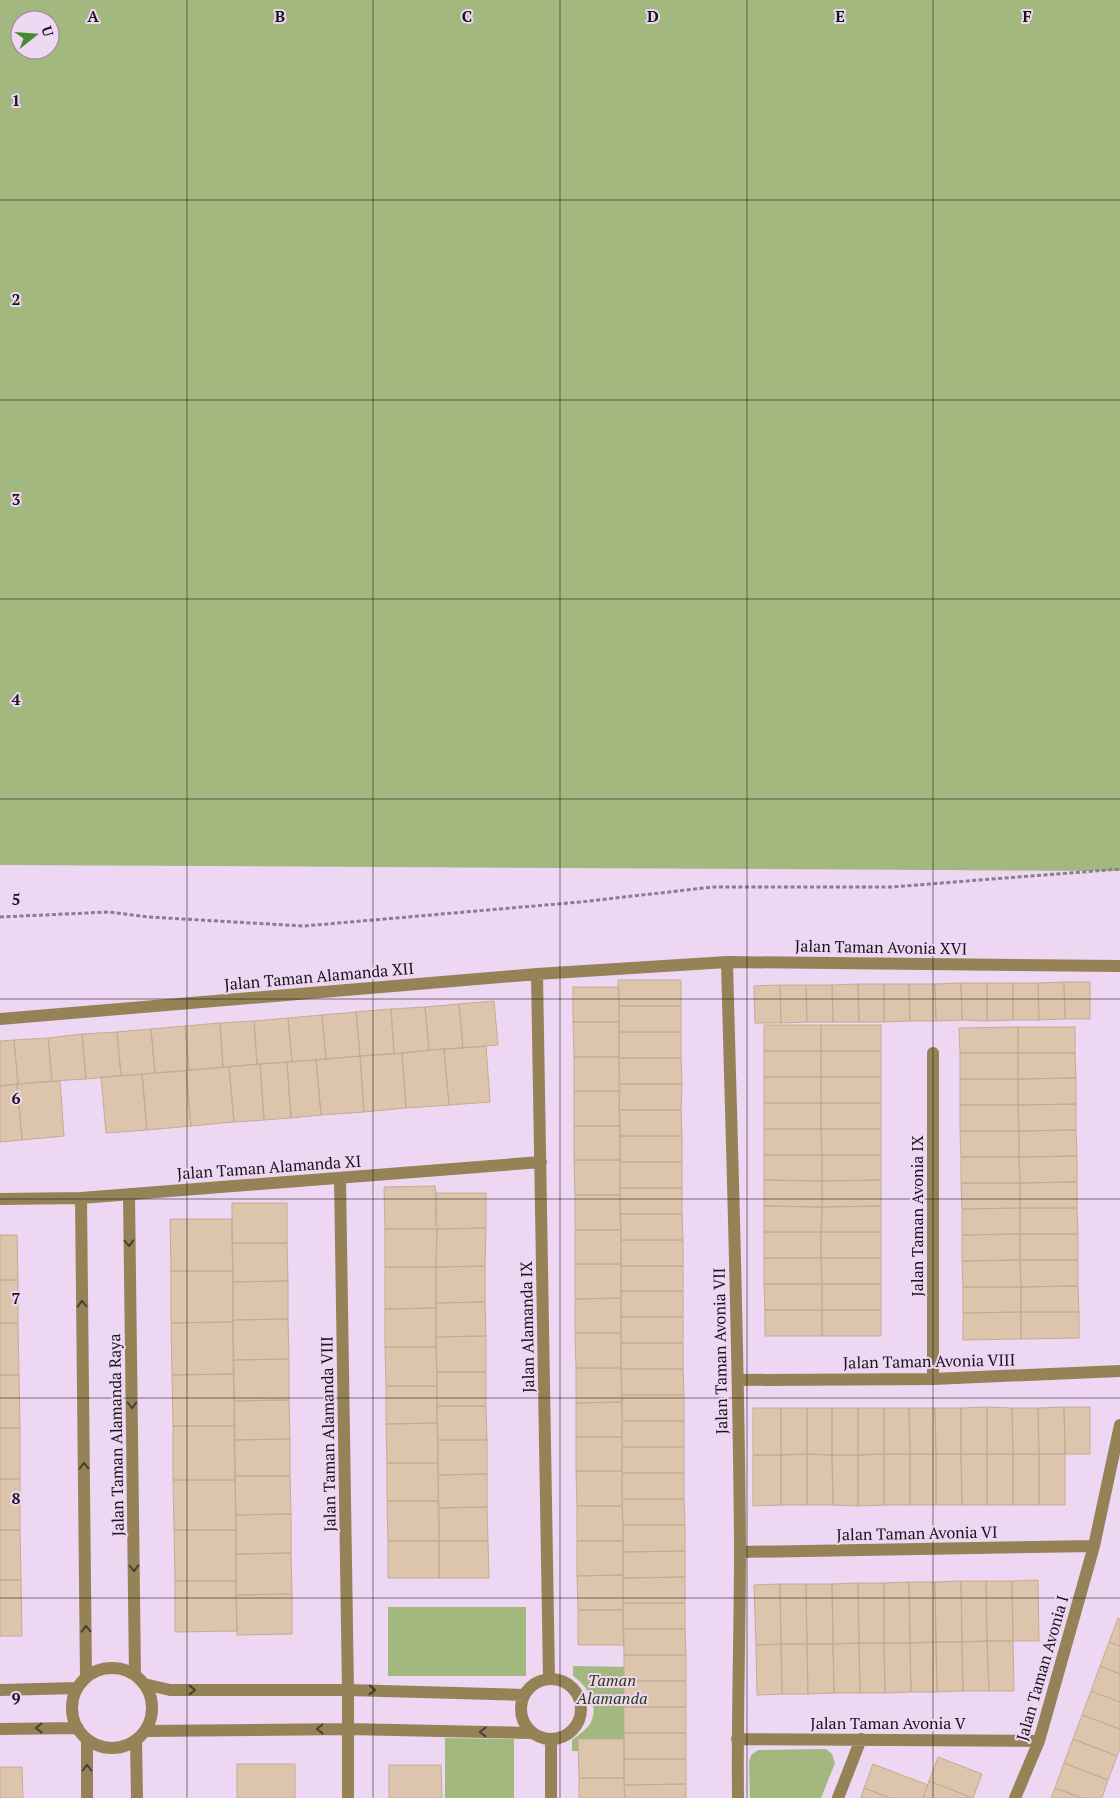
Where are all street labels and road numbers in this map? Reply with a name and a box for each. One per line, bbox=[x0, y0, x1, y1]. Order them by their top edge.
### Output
street label: Jalan Taman Avonia XVI bbox=[795, 934, 967, 960]
street label: Jalan Taman Alamanda XII bbox=[223, 957, 415, 995]
street label: Jalan Taman Avonia IX bbox=[906, 1135, 928, 1297]
street label: Jalan Taman Alamanda XI bbox=[176, 1150, 362, 1184]
street label: Jalan Alamanda IX bbox=[515, 1261, 539, 1393]
street label: Jalan Taman Avonia VII bbox=[708, 1267, 732, 1435]
street label: Jalan Taman Alamanda Raya bbox=[103, 1333, 129, 1537]
street label: Jalan Taman Alamanda VIII bbox=[315, 1336, 341, 1532]
street label: Jalan Taman Avonia VIII bbox=[843, 1348, 1015, 1374]
street label: Jalan Taman Avonia VI bbox=[836, 1521, 998, 1545]
street label: Jalan Taman Avonia I bbox=[1011, 1593, 1073, 1743]
street label: Jalan Taman Avonia V bbox=[810, 1712, 966, 1734]

